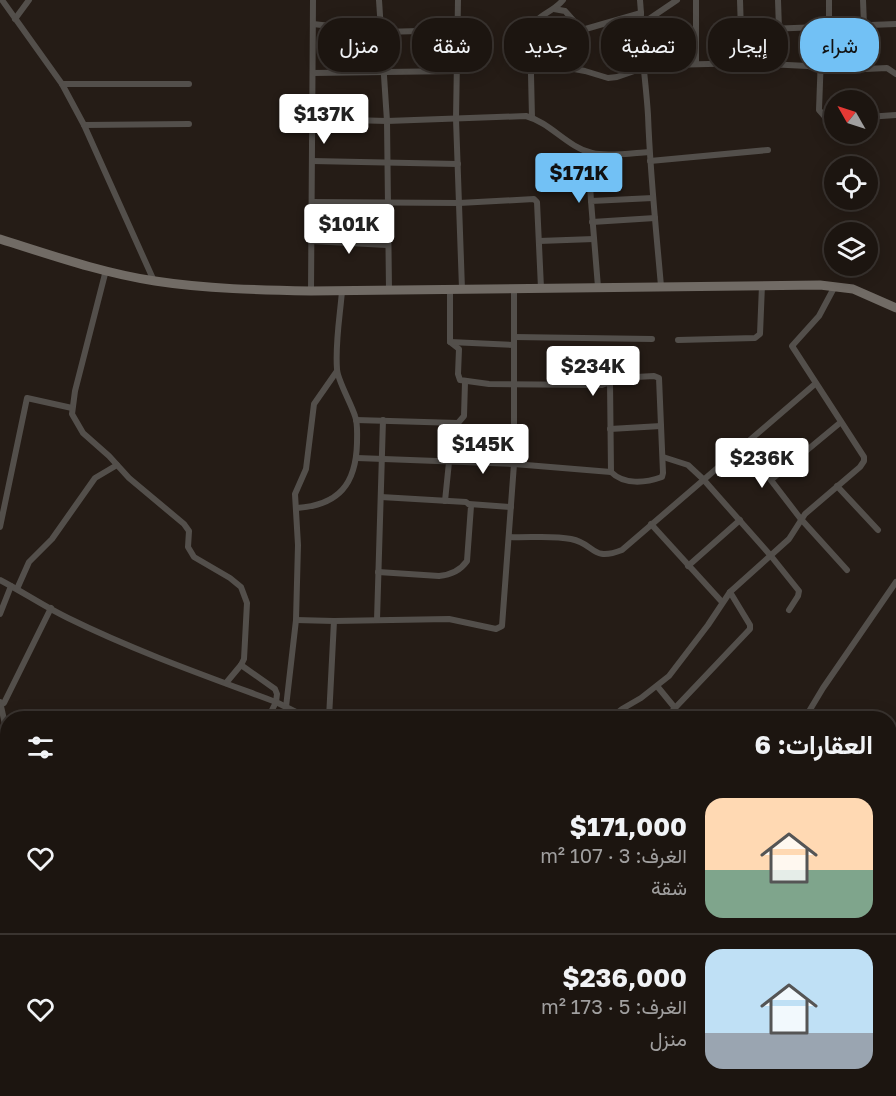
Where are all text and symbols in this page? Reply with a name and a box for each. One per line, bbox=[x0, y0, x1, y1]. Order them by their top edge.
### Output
chip: منزل bbox=[318, 18, 400, 72]
chip: شقة bbox=[412, 18, 492, 72]
chip: جديد bbox=[504, 18, 589, 72]
chip: تصفية bbox=[601, 18, 696, 72]
chip: إيجار bbox=[708, 18, 788, 72]
chip: شراء bbox=[800, 18, 879, 72]
north arrow bbox=[824, 90, 878, 144]
map controls bbox=[824, 90, 878, 276]
pin: $137K bbox=[282, 94, 366, 145]
text: $137K bbox=[293, 101, 355, 125]
pin: $171K bbox=[537, 153, 621, 204]
button: locate bbox=[824, 156, 878, 210]
text: $171K bbox=[549, 160, 609, 184]
pin: $101K bbox=[307, 204, 391, 255]
text: $101K bbox=[318, 211, 380, 235]
button: layers bbox=[824, 222, 878, 276]
pin: $234K bbox=[551, 346, 635, 397]
text: $234K bbox=[561, 353, 625, 377]
pin: $145K bbox=[441, 424, 525, 475]
text: $145K bbox=[452, 431, 514, 455]
pin: $236K bbox=[720, 438, 804, 489]
text: $236K bbox=[730, 445, 795, 469]
text: العقارات: 6 bbox=[755, 729, 873, 760]
icon: filters bbox=[24, 731, 57, 764]
text: $171,000 bbox=[570, 811, 687, 842]
icon: home bbox=[753, 822, 825, 894]
icon: heart bbox=[24, 842, 57, 875]
text: الغرف: 3 · 107 m² bbox=[540, 843, 687, 867]
text: شقة bbox=[651, 875, 687, 899]
text: $236,000 bbox=[562, 962, 687, 993]
icon: home bbox=[753, 973, 825, 1045]
icon: heart bbox=[24, 993, 57, 1026]
text: الغرف: 5 · 173 m² bbox=[541, 994, 687, 1018]
text: منزل bbox=[650, 1026, 687, 1050]

